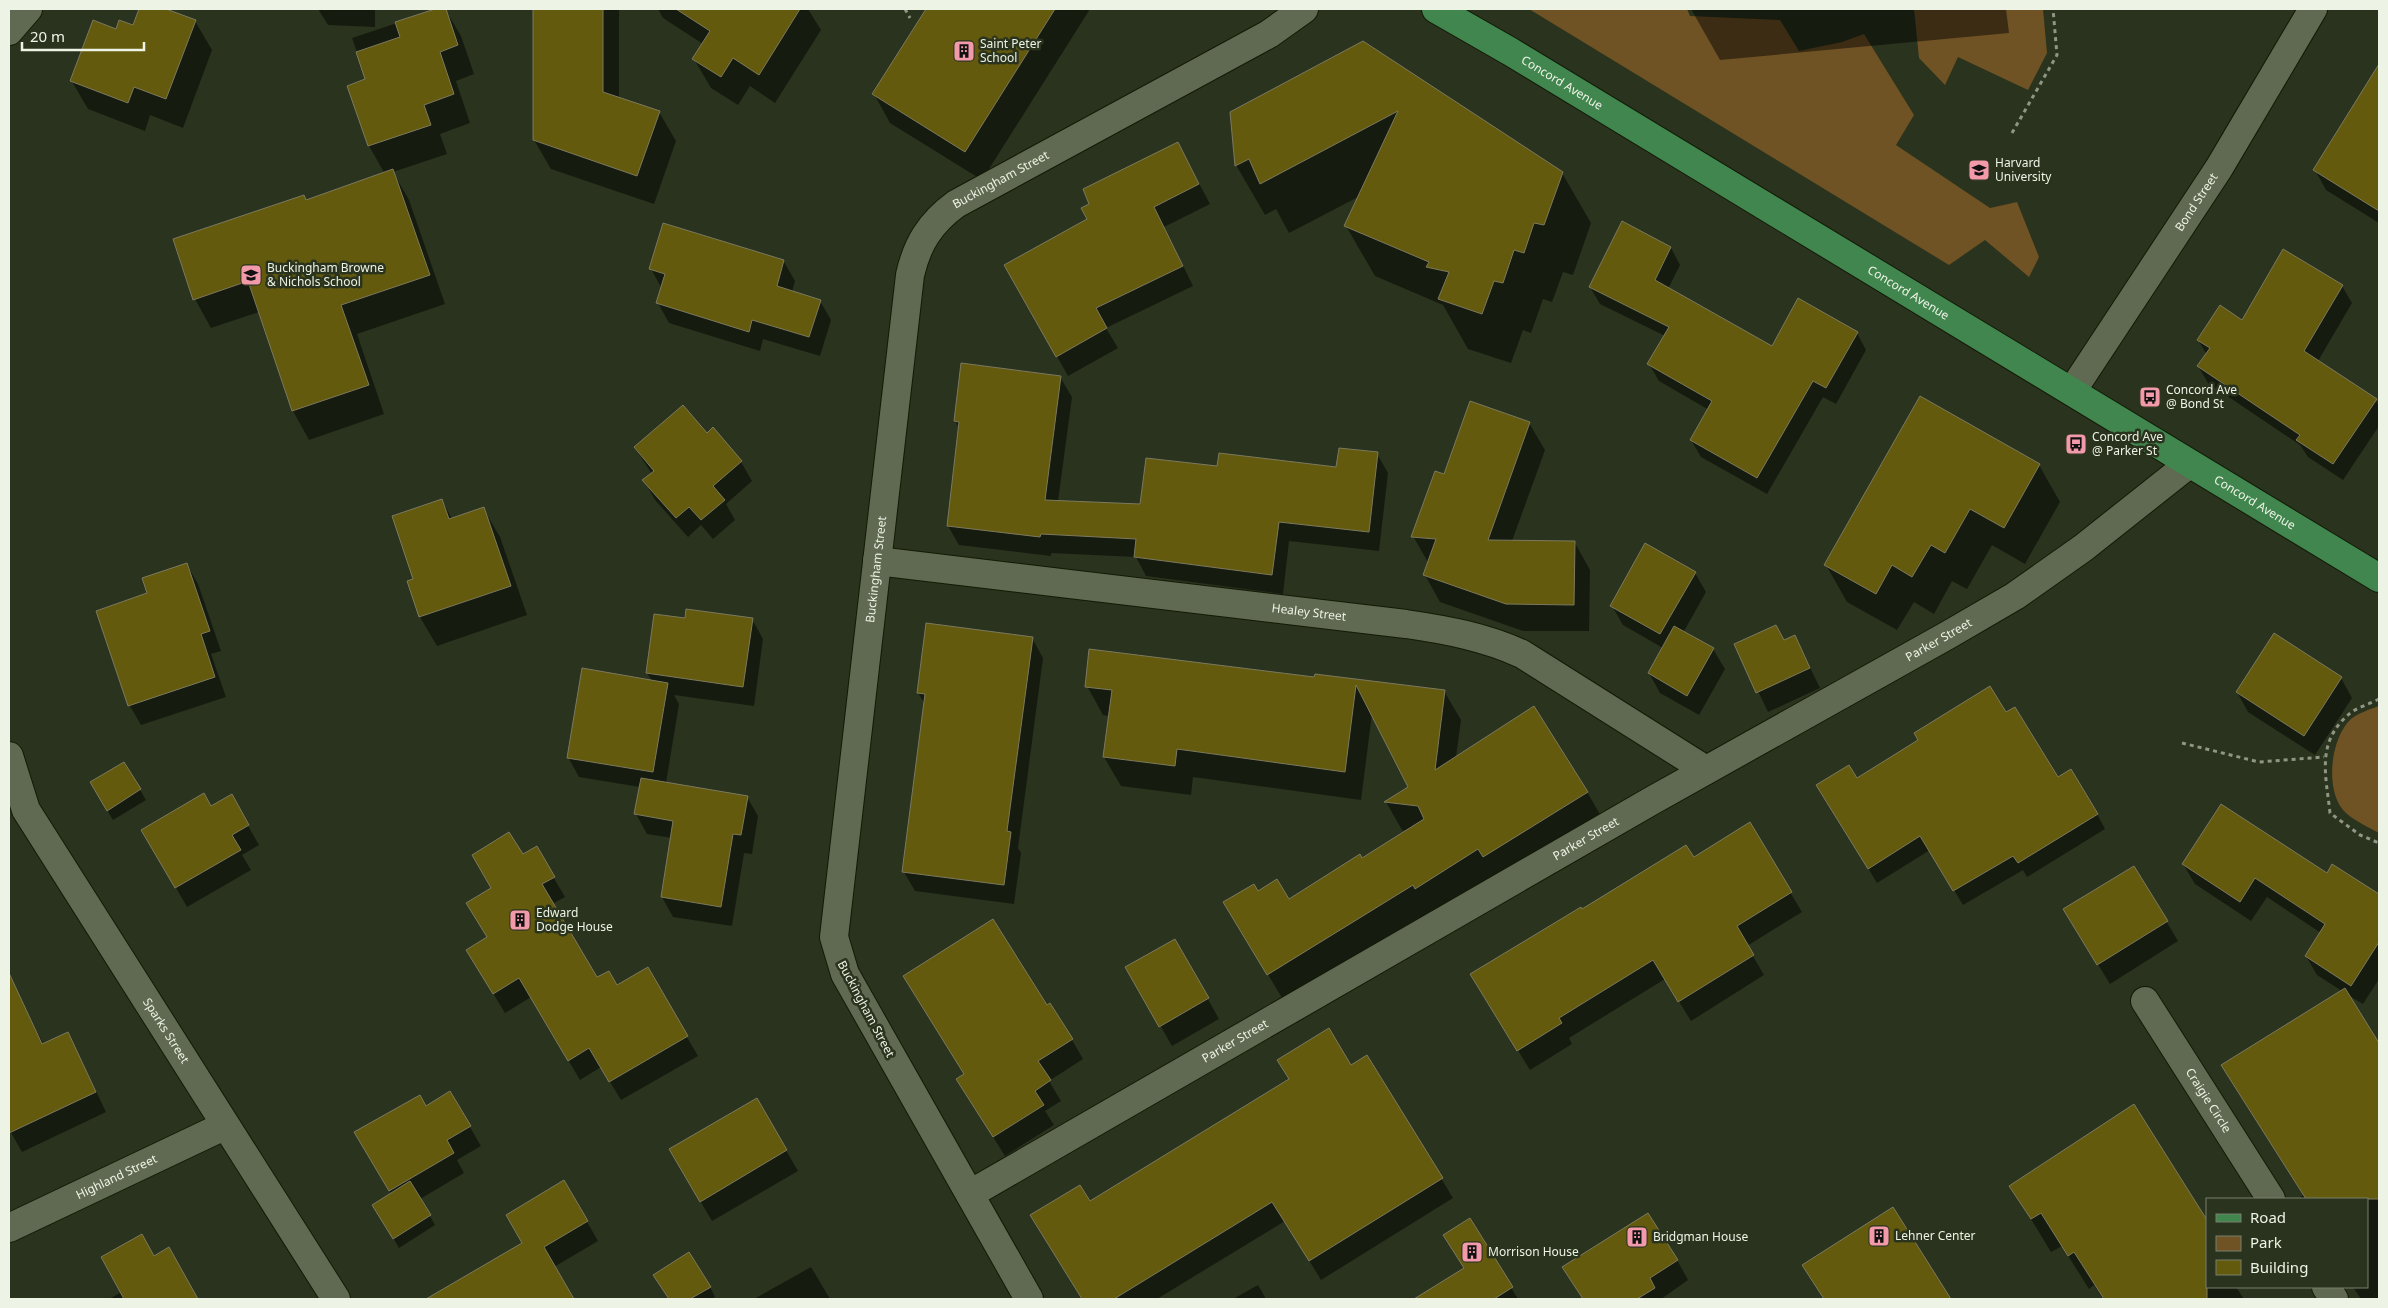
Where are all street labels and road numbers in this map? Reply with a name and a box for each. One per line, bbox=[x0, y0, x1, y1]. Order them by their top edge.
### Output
street label: Concord Avenue bbox=[1518, 51, 1606, 114]
street label: Buckingham Street bbox=[949, 146, 1052, 212]
street label: Bond Street bbox=[2171, 169, 2222, 235]
street label: Concord Avenue bbox=[1864, 261, 1953, 324]
street label: Concord Avenue bbox=[2211, 471, 2299, 534]
street label: Buckingham Street bbox=[861, 514, 890, 624]
street label: Healey Street bbox=[1271, 599, 1348, 625]
street label: Parker Street bbox=[1902, 614, 1975, 665]
street label: Parker Street bbox=[1549, 812, 1622, 864]
street label: Buckingham Street bbox=[834, 957, 899, 1061]
street label: Sparks Street bbox=[139, 994, 194, 1067]
street label: Parker Street bbox=[1199, 1015, 1272, 1066]
street label: Craigie Circle bbox=[2182, 1065, 2236, 1136]
street label: Highland Street bbox=[73, 1150, 160, 1203]

